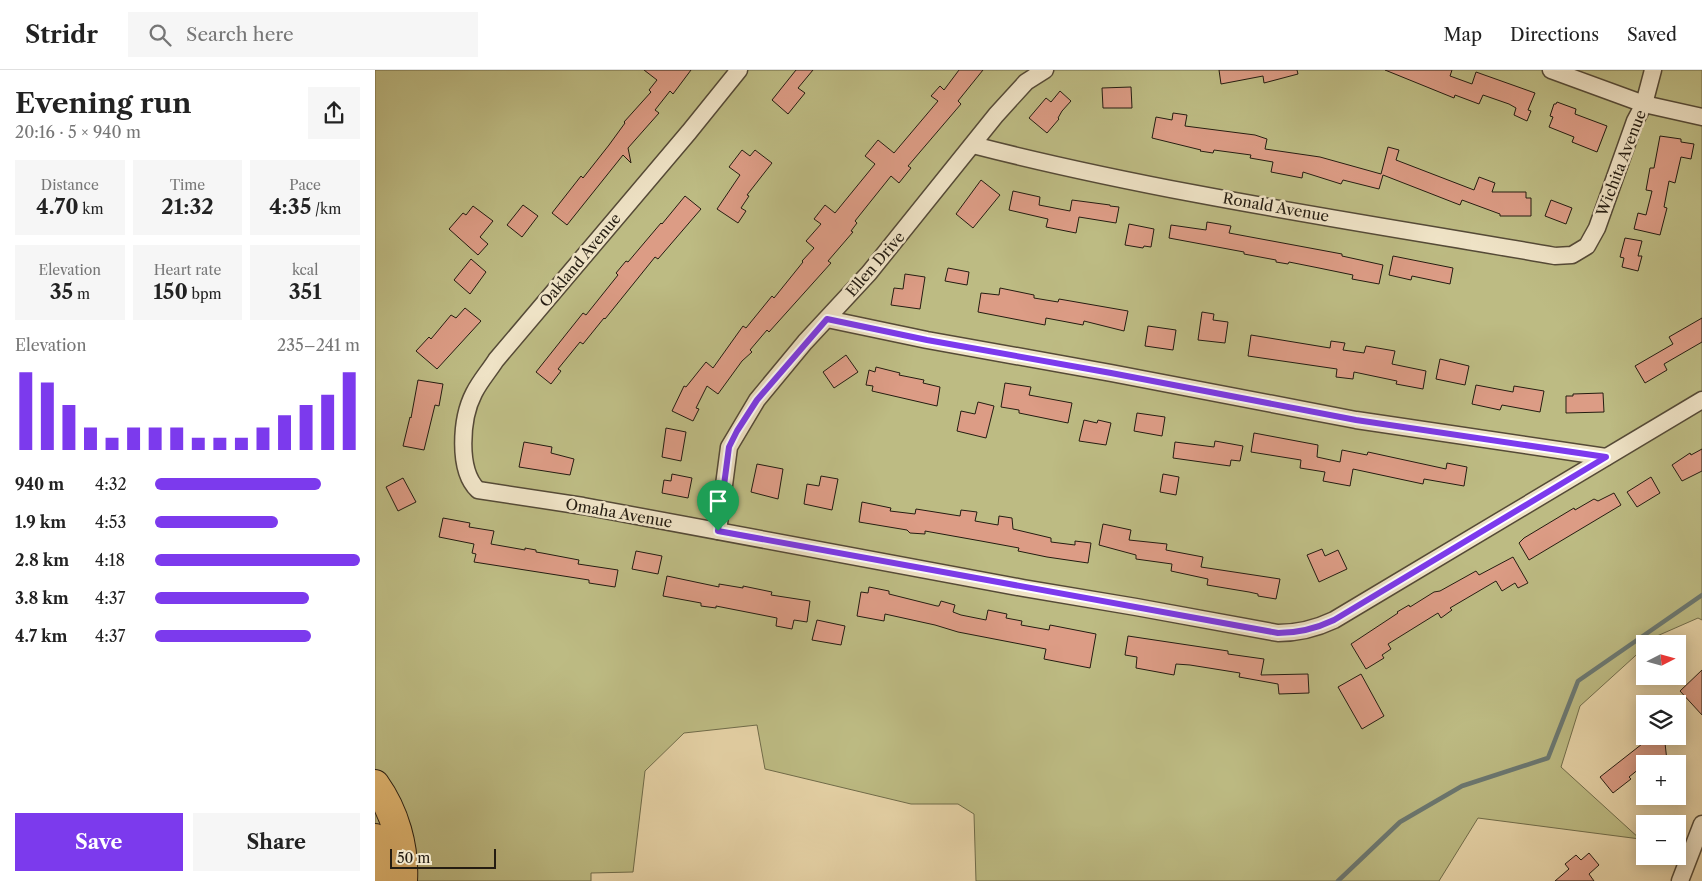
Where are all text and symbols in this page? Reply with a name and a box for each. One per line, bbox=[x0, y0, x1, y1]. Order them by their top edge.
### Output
search box bbox=[128, 12, 478, 57]
text: Stridr bbox=[25, 20, 98, 49]
icon: search bbox=[146, 21, 174, 49]
text: Search here bbox=[186, 23, 294, 46]
text: Map bbox=[1443, 24, 1482, 46]
text: Directions bbox=[1510, 24, 1599, 46]
text: Saved bbox=[1627, 24, 1677, 46]
text: Evening run bbox=[15, 86, 191, 120]
button: share bbox=[308, 87, 360, 139]
street label: Wichita Avenue bbox=[1592, 107, 1650, 220]
text: 20:16 · 5 × 940 m bbox=[15, 122, 141, 142]
text: Distance bbox=[41, 176, 99, 194]
text: Time bbox=[170, 176, 205, 194]
text: Pace bbox=[289, 176, 321, 194]
street label: Ronald Avenue bbox=[1221, 188, 1331, 226]
text: 4.70 bbox=[36, 194, 79, 219]
text: 21:32 bbox=[161, 194, 214, 219]
text: 4:35 bbox=[269, 194, 311, 219]
text: km bbox=[79, 200, 103, 218]
text: /km bbox=[311, 200, 341, 218]
street label: Oakland Avenue bbox=[535, 209, 625, 311]
street label: Ellen Drive bbox=[842, 228, 908, 300]
text: Elevation bbox=[39, 261, 101, 279]
text: Heart rate bbox=[154, 261, 221, 279]
text: kcal bbox=[292, 261, 318, 279]
text: 35 bbox=[50, 279, 73, 304]
text: 150 bbox=[153, 279, 188, 304]
text: 351 bbox=[289, 279, 322, 304]
text: m bbox=[73, 285, 90, 303]
text: bpm bbox=[188, 285, 222, 303]
text: Elevation bbox=[15, 335, 86, 355]
text: 235–241 m bbox=[277, 335, 360, 355]
text: 940 m bbox=[15, 474, 64, 494]
text: 4:32 bbox=[95, 474, 127, 494]
pin bbox=[697, 480, 739, 531]
icon: arrive bbox=[704, 487, 732, 515]
street label: Omaha Avenue bbox=[564, 494, 674, 532]
text: 1.9 km bbox=[15, 512, 66, 532]
text: 4:53 bbox=[95, 512, 126, 532]
text: 2.8 km bbox=[15, 550, 69, 570]
text: 4:18 bbox=[95, 550, 125, 570]
text: 3.8 km bbox=[15, 588, 69, 608]
text: 4:37 bbox=[95, 588, 125, 608]
text: 4.7 km bbox=[15, 626, 68, 646]
text: 4:37 bbox=[95, 626, 125, 646]
north arrow bbox=[1636, 635, 1686, 685]
map controls bbox=[1636, 635, 1686, 865]
button: layers bbox=[1636, 695, 1686, 745]
button: + bbox=[1636, 755, 1686, 805]
button: Save bbox=[15, 813, 183, 871]
button: Share bbox=[193, 813, 360, 871]
button: − bbox=[1636, 815, 1686, 865]
scale bar bbox=[390, 846, 496, 869]
text: 50 m bbox=[397, 849, 430, 867]

